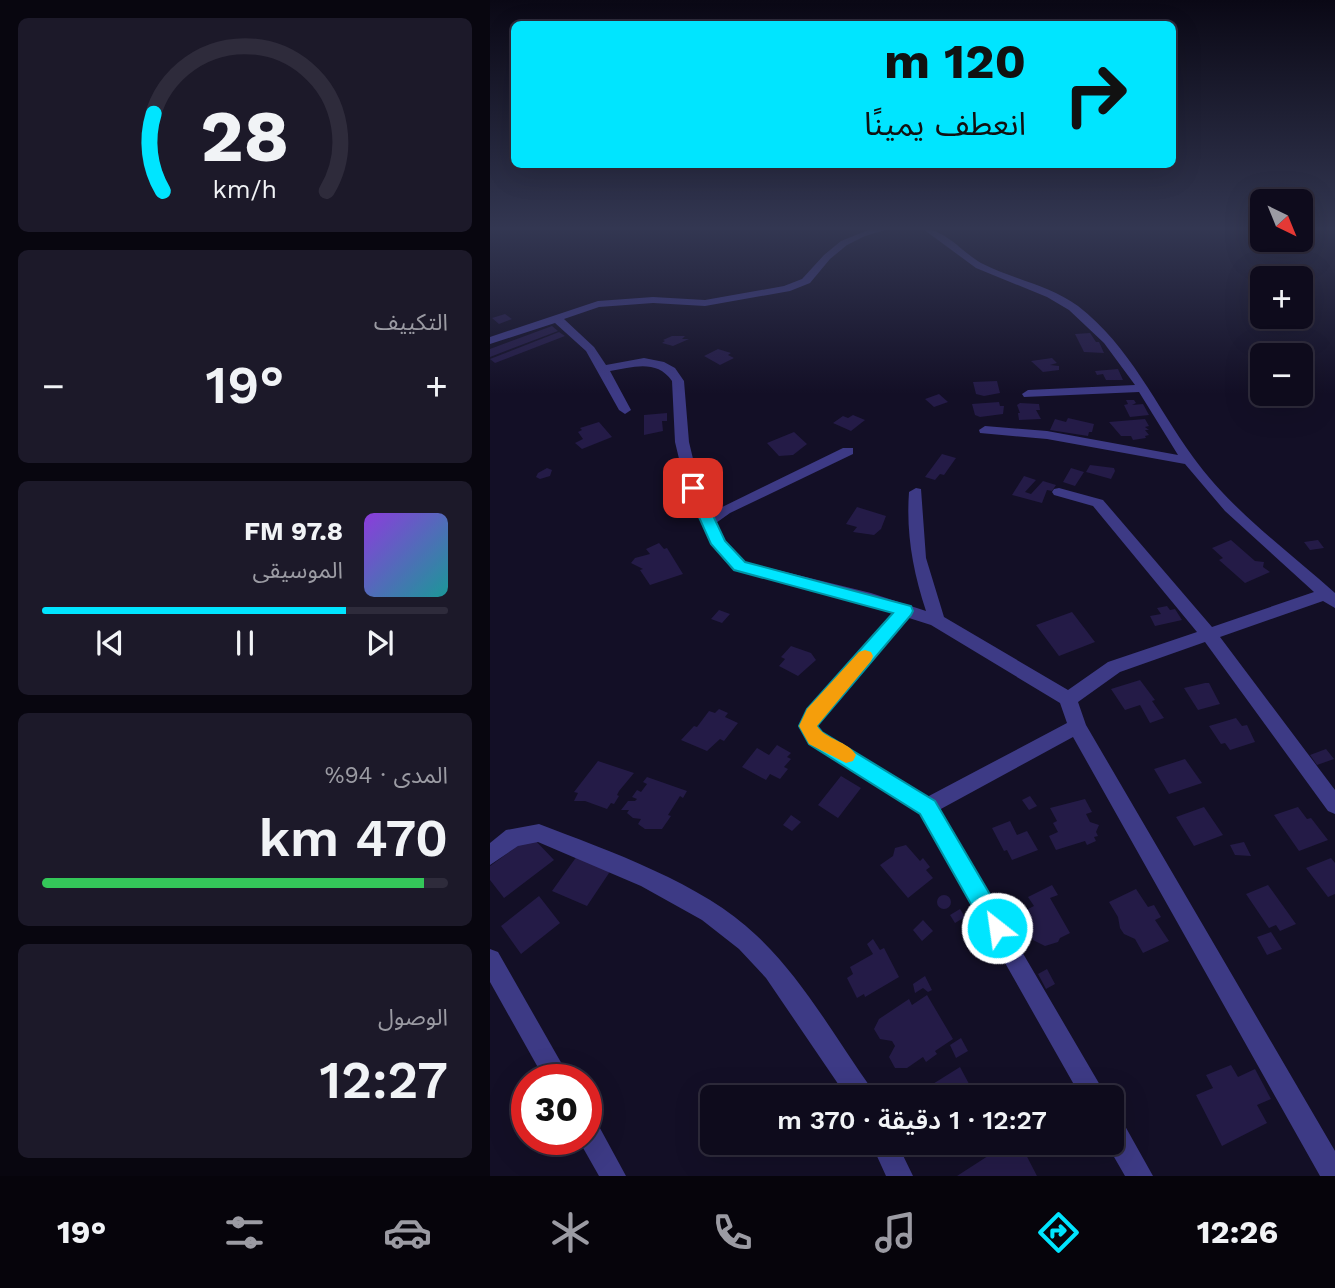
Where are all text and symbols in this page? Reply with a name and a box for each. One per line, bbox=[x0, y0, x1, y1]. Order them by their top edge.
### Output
text: 120 m bbox=[884, 32, 1026, 90]
icon: right bbox=[1050, 49, 1141, 140]
text: 28 bbox=[200, 93, 290, 179]
text: انعطف يمينًا bbox=[864, 105, 1026, 143]
text: km/h bbox=[213, 175, 277, 204]
north arrow bbox=[1250, 189, 1312, 252]
map controls bbox=[1250, 189, 1313, 406]
button: + bbox=[1250, 266, 1313, 329]
text: التكييف bbox=[374, 309, 448, 336]
button: − bbox=[1250, 343, 1313, 406]
text: 19° bbox=[206, 355, 284, 416]
text: − bbox=[42, 364, 65, 408]
text: + bbox=[425, 364, 448, 408]
pin bbox=[663, 458, 723, 518]
icon: arrive bbox=[674, 469, 712, 507]
text: 97.8 FM bbox=[244, 516, 343, 546]
text: الموسيقى bbox=[252, 557, 343, 584]
icon: previous bbox=[91, 624, 129, 662]
icon: pause bbox=[226, 624, 264, 662]
icon: next bbox=[361, 624, 399, 662]
text: المدى · 94% bbox=[325, 762, 448, 789]
text: 470 km bbox=[259, 808, 448, 869]
position arrow bbox=[960, 891, 1034, 965]
text: الوصول bbox=[378, 1004, 448, 1031]
text: 12:27 bbox=[320, 1050, 448, 1111]
speed limit sign: 30 bbox=[511, 1064, 602, 1155]
text: 12:27 · 1 دقيقة · 370 m bbox=[777, 1105, 1047, 1135]
icon: filters bbox=[220, 1208, 269, 1257]
icon: car bbox=[383, 1208, 432, 1257]
icon: climate bbox=[546, 1208, 595, 1257]
icon: phone bbox=[708, 1208, 757, 1257]
icon: music bbox=[871, 1208, 920, 1257]
icon: directions bbox=[1034, 1208, 1083, 1257]
text: 19° bbox=[57, 1213, 106, 1251]
text: 12:26 bbox=[1197, 1213, 1278, 1251]

